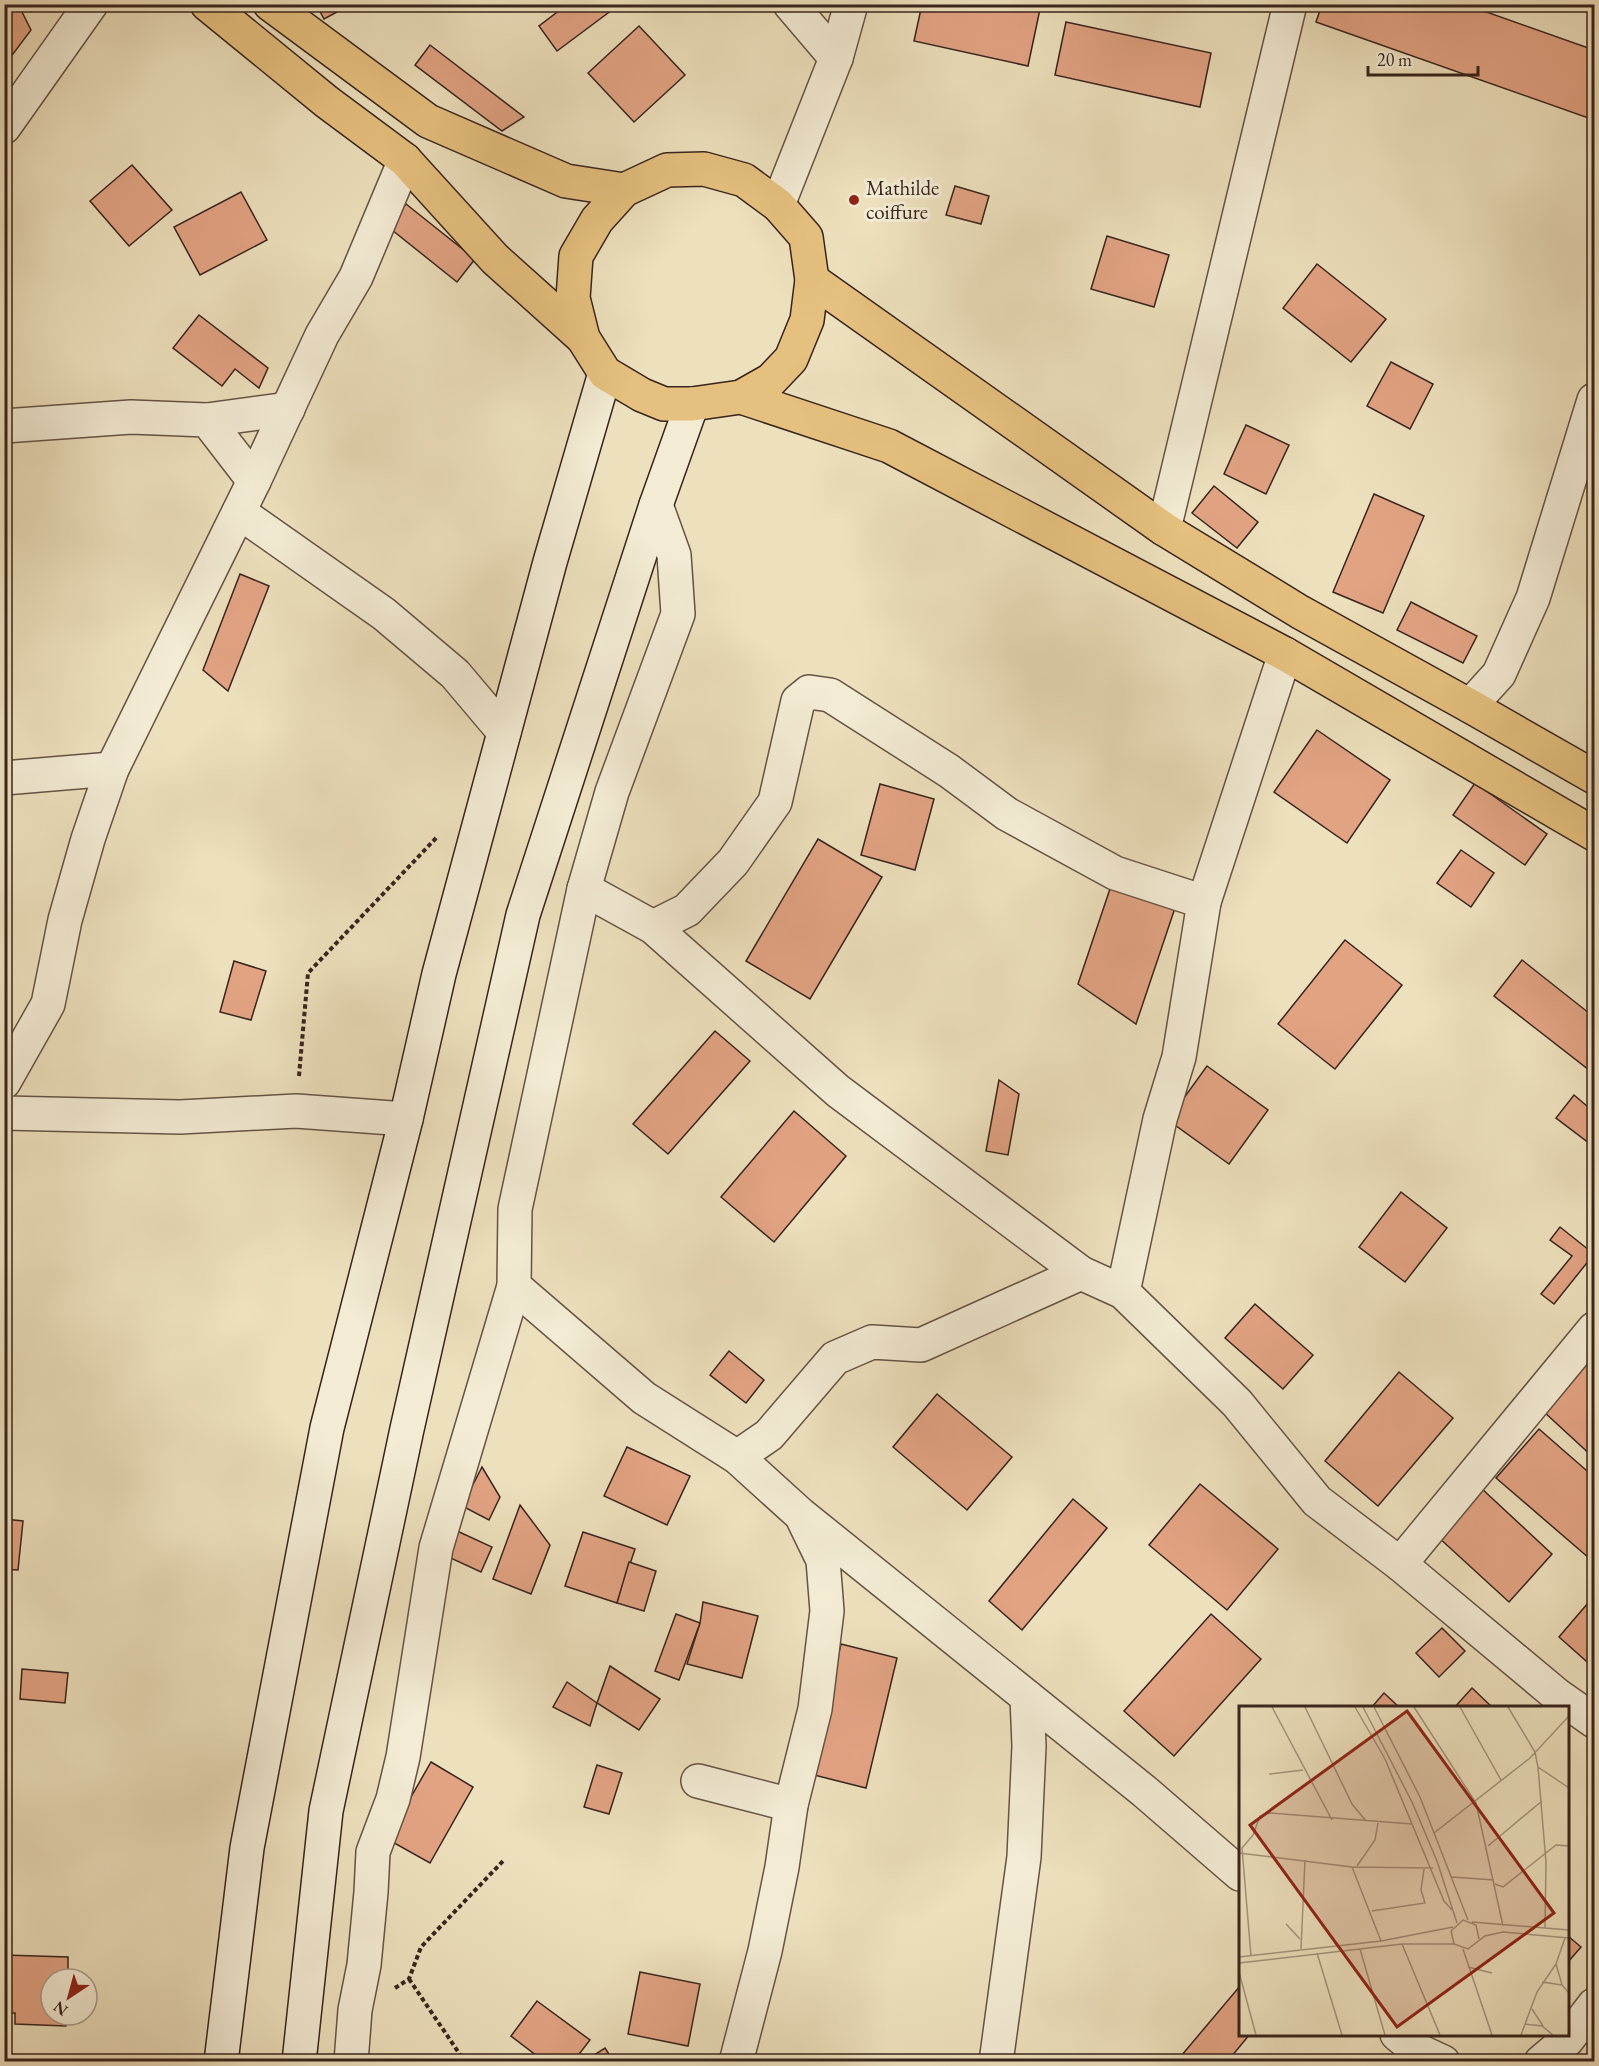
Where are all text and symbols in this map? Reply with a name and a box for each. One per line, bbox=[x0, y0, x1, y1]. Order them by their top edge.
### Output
scale bar bbox=[1368, 39, 1478, 77]
text: 20 m bbox=[1377, 48, 1412, 71]
place label: Mathilde coiffure bbox=[866, 174, 939, 225]
marker: Mathilde coiffure bbox=[847, 193, 861, 207]
inset map bbox=[1239, 1706, 1569, 2036]
north arrow bbox=[39, 1967, 99, 2027]
text: N bbox=[49, 1996, 72, 2021]

